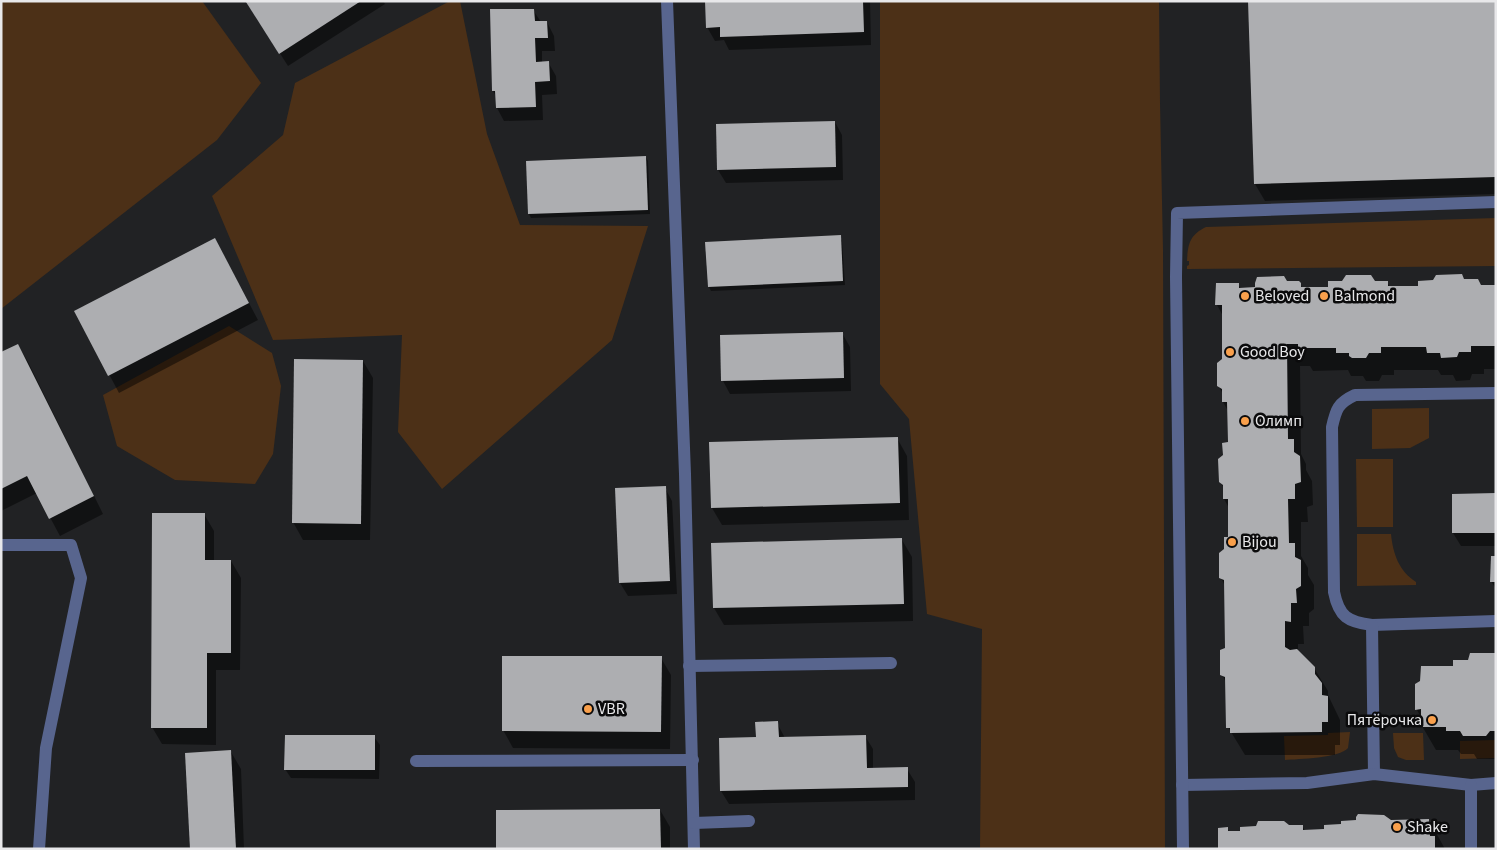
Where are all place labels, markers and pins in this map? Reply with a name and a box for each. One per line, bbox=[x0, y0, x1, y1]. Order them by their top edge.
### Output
place label: Beloved bbox=[1255, 285, 1309, 307]
place label: Balmond bbox=[1334, 285, 1395, 307]
marker: Beloved bbox=[1239, 290, 1251, 302]
marker: Balmond bbox=[1318, 290, 1330, 302]
place label: Good Boy bbox=[1240, 341, 1305, 363]
marker: Good Boy bbox=[1224, 346, 1236, 358]
place label: Олимп bbox=[1255, 410, 1302, 432]
marker: Олимп bbox=[1239, 415, 1251, 427]
place label: Bijou bbox=[1242, 531, 1277, 553]
marker: Bijou bbox=[1226, 536, 1238, 548]
place label: VBR bbox=[598, 698, 625, 720]
marker: VBR bbox=[582, 703, 594, 715]
place label: Пятёрочка bbox=[1347, 709, 1422, 731]
marker: Пятёрочка bbox=[1426, 714, 1438, 726]
place label: Shake bbox=[1407, 816, 1448, 838]
marker: Shake bbox=[1391, 821, 1403, 833]

